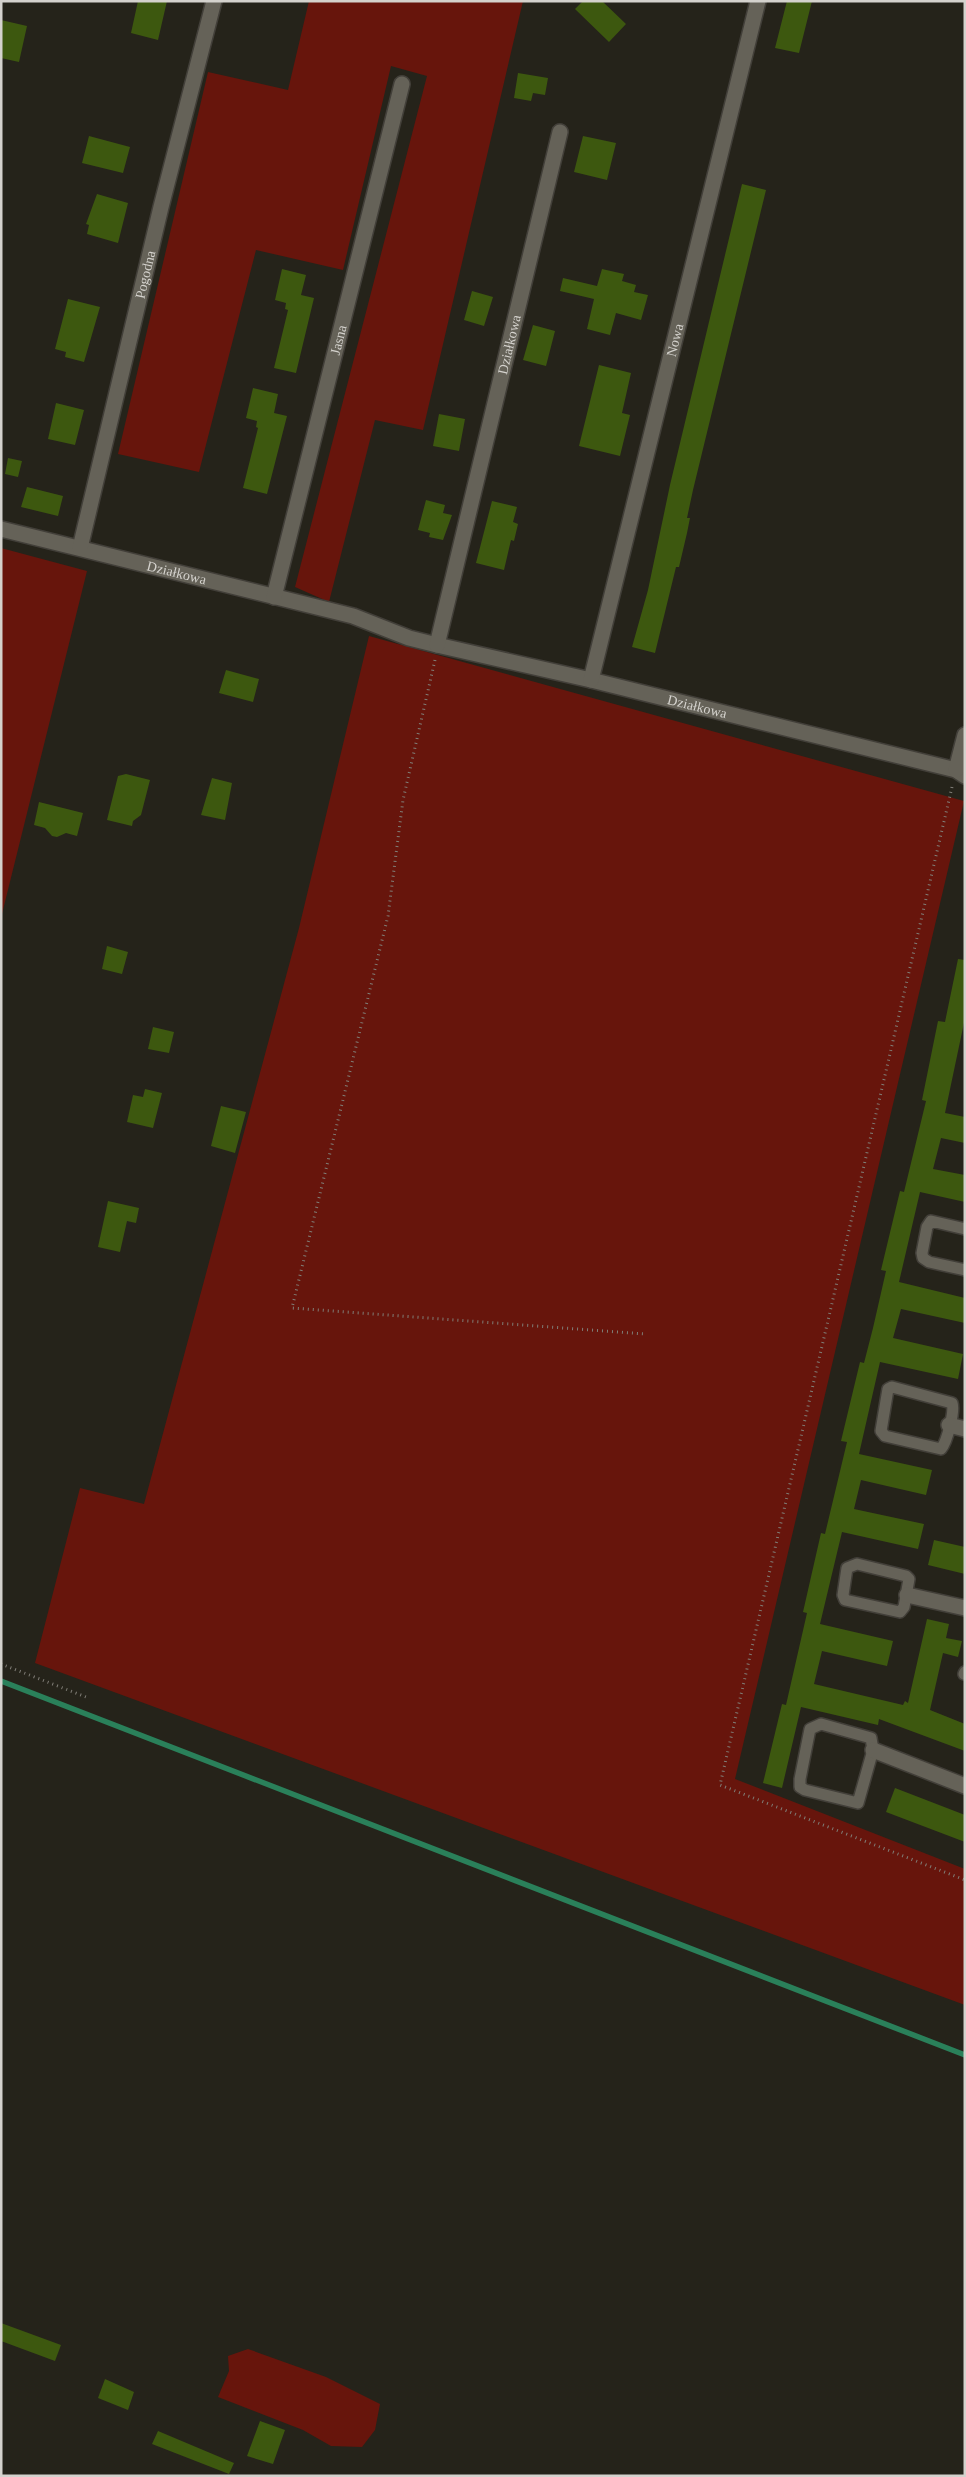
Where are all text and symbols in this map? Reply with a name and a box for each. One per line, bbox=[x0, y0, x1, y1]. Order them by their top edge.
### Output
street label: Pogodna bbox=[132, 248, 159, 300]
street label: Działkowa bbox=[495, 313, 524, 376]
street label: Nowa bbox=[664, 321, 687, 358]
street label: Jasna bbox=[328, 323, 350, 357]
street label: Działkowa bbox=[145, 558, 209, 588]
street label: Działkowa bbox=[666, 692, 729, 721]

